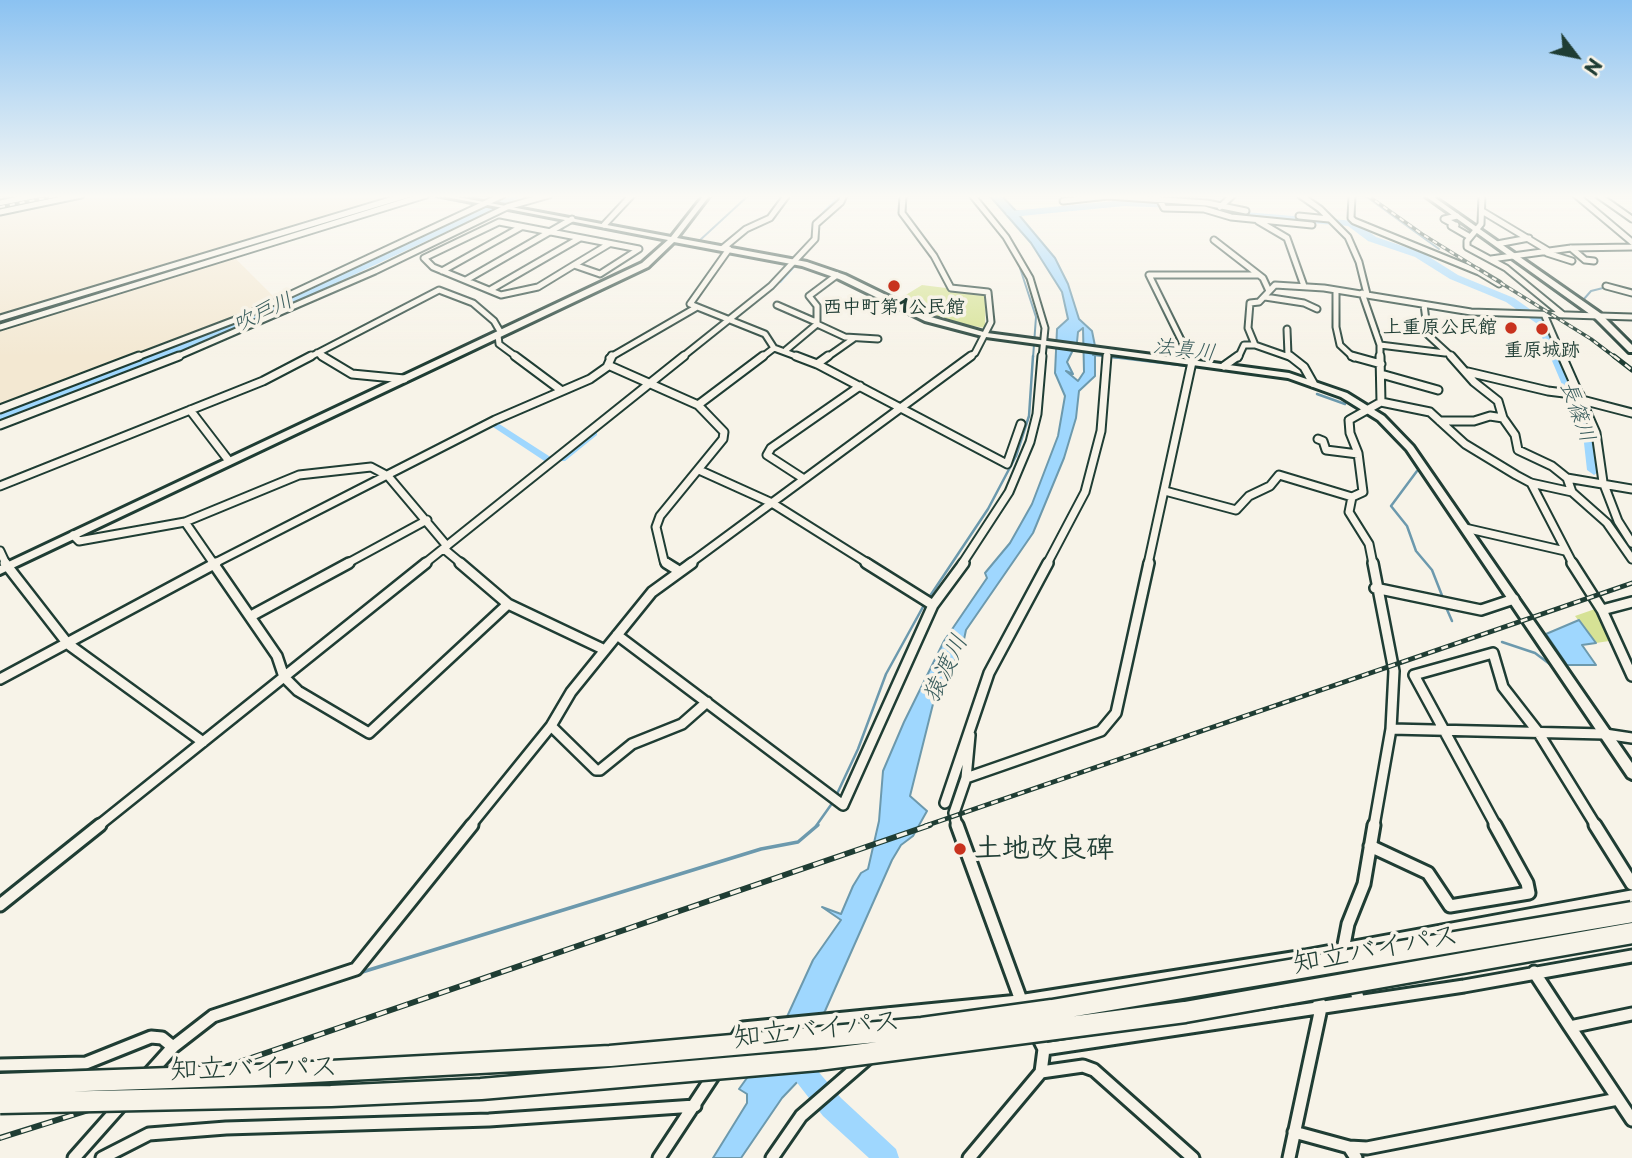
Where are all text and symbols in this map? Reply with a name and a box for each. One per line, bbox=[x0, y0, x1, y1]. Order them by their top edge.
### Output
north arrow bbox=[1541, 21, 1611, 91]
text: N bbox=[1578, 53, 1610, 81]
marker: 西中町第1公民館 bbox=[886, 278, 902, 294]
water label: 吹戸川 bbox=[229, 288, 297, 338]
place label: 西中町第1公民館 bbox=[823, 297, 965, 319]
place label: 上重原公民館 bbox=[1383, 317, 1497, 339]
marker: 上重原公民館 bbox=[1503, 320, 1519, 336]
marker: 重原城跡 bbox=[1534, 321, 1550, 337]
water label: 法真川 bbox=[1151, 334, 1217, 366]
place label: 重原城跡 bbox=[1504, 340, 1580, 362]
water label: 長篠川 bbox=[1554, 378, 1600, 446]
water label: 猿渡川 bbox=[917, 630, 975, 708]
place label: 土地改良碑 bbox=[974, 832, 1114, 866]
marker: 土地改良碑 bbox=[952, 841, 968, 857]
street label: 知立バイパス bbox=[1290, 919, 1462, 981]
street label: 知立バイパス bbox=[732, 1005, 902, 1055]
street label: 知立バイパス bbox=[170, 1051, 338, 1087]

